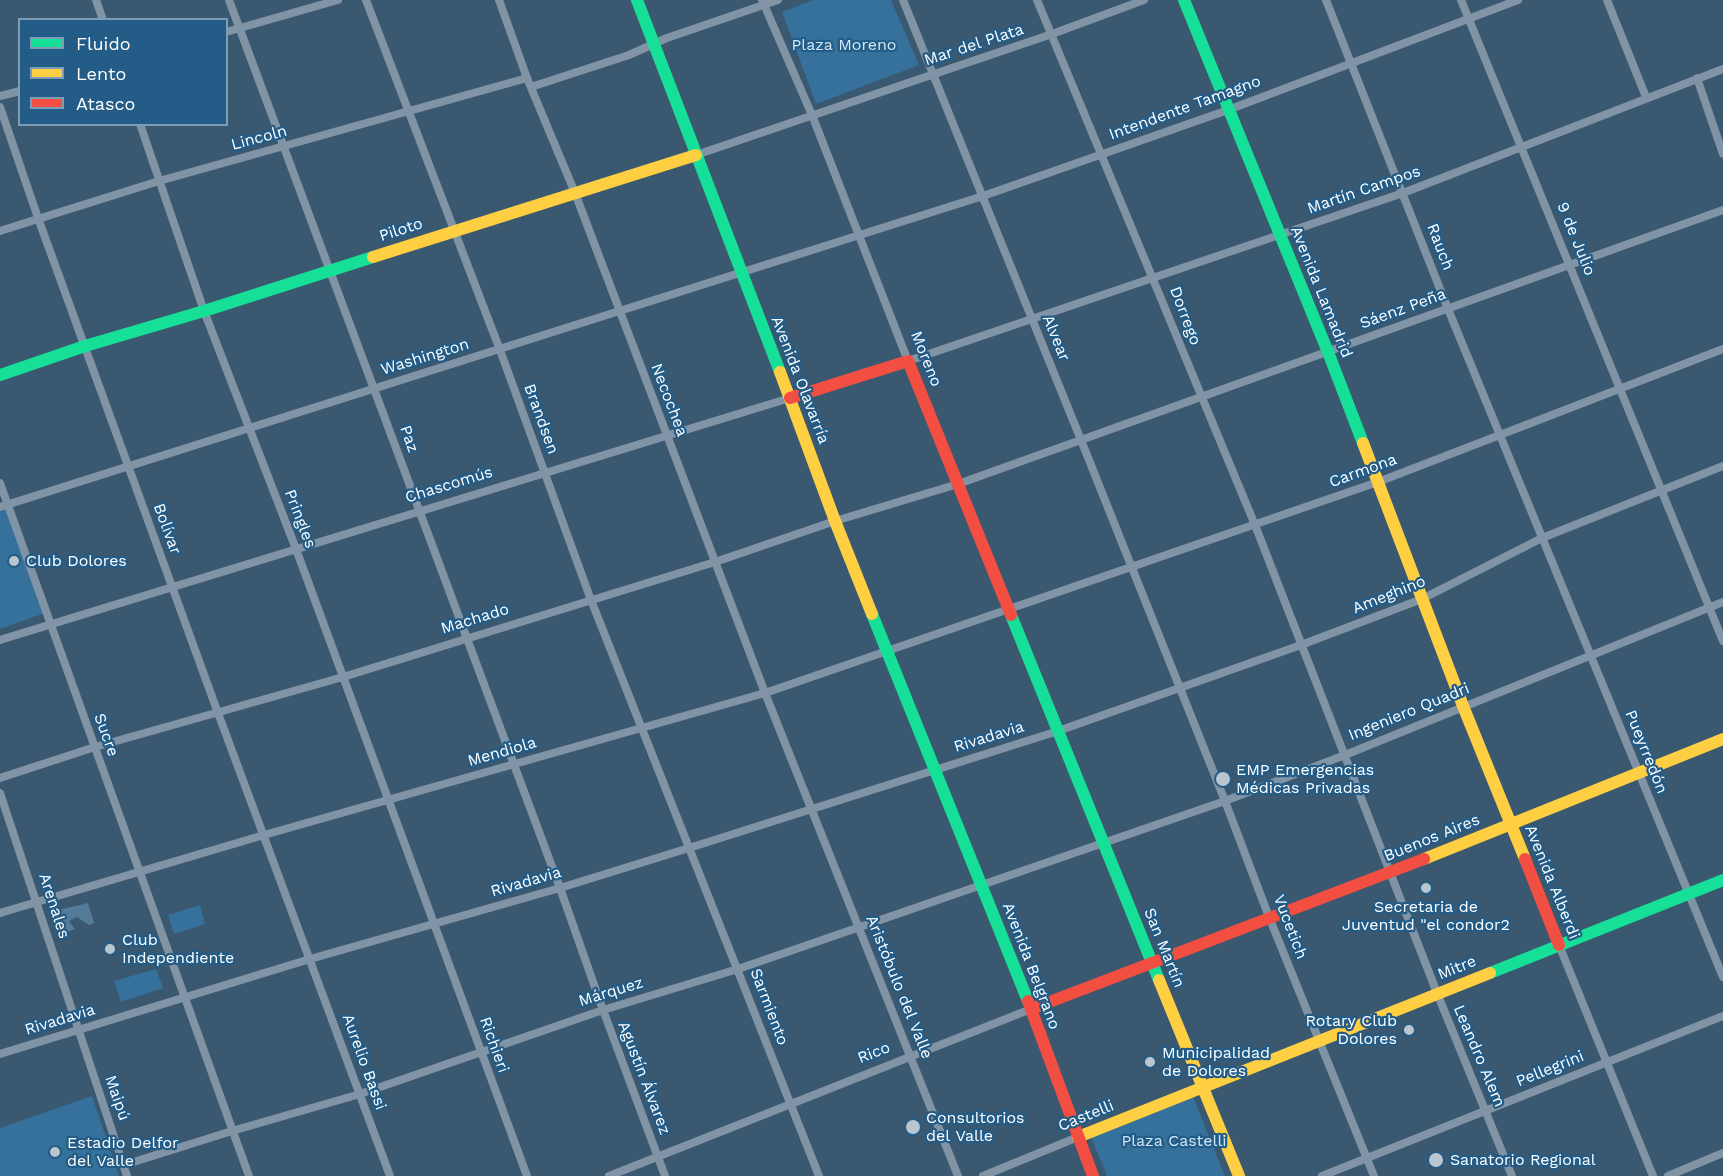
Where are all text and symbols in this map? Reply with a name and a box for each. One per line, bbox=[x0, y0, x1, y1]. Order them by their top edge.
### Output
legend bbox=[18, 18, 228, 126]
street label: Mar del Plata bbox=[922, 20, 1026, 70]
text: Fluido bbox=[76, 33, 130, 54]
park label: Plaza Moreno bbox=[792, 35, 896, 55]
text: Lento bbox=[76, 63, 126, 84]
street label: Intendente Tamagno bbox=[1106, 72, 1264, 144]
text: Atasco bbox=[76, 93, 135, 114]
street label: Lincoln bbox=[229, 121, 289, 155]
street label: Martín Campos bbox=[1305, 162, 1423, 218]
street label: 9 de Julio bbox=[1553, 199, 1599, 279]
street label: Piloto bbox=[377, 214, 425, 246]
street label: Rauch bbox=[1422, 221, 1458, 273]
street label: Avenida Lamadrid bbox=[1286, 223, 1356, 361]
street label: Dorrego bbox=[1165, 284, 1205, 348]
street label: Sáenz Peña bbox=[1357, 285, 1449, 333]
street label: Alvear bbox=[1038, 312, 1074, 364]
street label: Avenida Olavarría bbox=[767, 313, 833, 447]
street label: Moreno bbox=[906, 328, 946, 390]
street label: Washington bbox=[379, 335, 471, 379]
street label: Necochea bbox=[646, 361, 692, 439]
street label: Brandsen bbox=[519, 381, 563, 457]
street label: Paz bbox=[395, 423, 423, 455]
street label: Carmona bbox=[1327, 450, 1399, 492]
street label: Chascomús bbox=[403, 463, 495, 507]
street label: Pringles bbox=[280, 487, 320, 551]
street label: Bolívar bbox=[149, 501, 185, 557]
place label: Club Dolores bbox=[26, 551, 127, 571]
marker: Club Dolores bbox=[7, 554, 21, 568]
street label: Ameghino bbox=[1350, 572, 1428, 618]
street label: Machado bbox=[439, 600, 511, 638]
street label: Ingeniero Quadri bbox=[1346, 679, 1472, 745]
street label: Pueyrredón bbox=[1621, 707, 1671, 797]
street label: Sucre bbox=[89, 711, 123, 759]
street label: Rivadavia bbox=[952, 717, 1026, 757]
street label: Mendiola bbox=[465, 733, 539, 771]
place label: EMP Emergencias Médicas Privadas bbox=[1236, 760, 1374, 798]
marker: EMP Emergencias Médicas Privadas bbox=[1214, 770, 1232, 788]
street label: Buenos Aires bbox=[1381, 810, 1483, 866]
street label: Avenida Alberdi bbox=[1520, 822, 1584, 942]
street label: Rivadavia bbox=[489, 863, 563, 901]
street label: Arenales bbox=[34, 871, 74, 941]
marker: Secretaria de Juventud "el condor2 bbox=[1419, 881, 1433, 895]
street label: Vucetich bbox=[1269, 892, 1311, 962]
place label: Secretaria de Juventud "el condor2 bbox=[1342, 897, 1510, 935]
street label: Avenida Belgrano bbox=[998, 900, 1064, 1032]
street label: San Martín bbox=[1139, 905, 1189, 991]
street label: Aristóbulo del Valle bbox=[861, 912, 937, 1062]
place label: Club Independiente bbox=[122, 930, 234, 968]
marker: Club Independiente bbox=[103, 942, 117, 956]
street label: Mitre bbox=[1435, 952, 1479, 984]
street label: Sarmiento bbox=[746, 966, 792, 1048]
street label: Márquez bbox=[576, 973, 646, 1011]
street label: Rivadavia bbox=[23, 1000, 97, 1040]
street label: Leandro Alem bbox=[1449, 1002, 1509, 1110]
street label: Aurelio Bassi bbox=[338, 1011, 390, 1113]
place label: Rotary Club Dolores bbox=[1305, 1011, 1397, 1049]
street label: Richieri bbox=[475, 1014, 513, 1076]
street label: Agustín Álvarez bbox=[614, 1019, 674, 1137]
marker: Rotary Club Dolores bbox=[1402, 1023, 1416, 1037]
street label: Rico bbox=[855, 1038, 893, 1068]
place label: Municipalidad de Dolores bbox=[1162, 1043, 1270, 1081]
street label: Pellegrini bbox=[1513, 1047, 1587, 1091]
marker: Municipalidad de Dolores bbox=[1143, 1055, 1157, 1069]
street label: Maipú bbox=[100, 1073, 134, 1123]
street label: Castelli bbox=[1055, 1096, 1117, 1136]
place label: Consultorios del Valle bbox=[926, 1108, 1024, 1146]
marker: Consultorios del Valle bbox=[904, 1118, 922, 1136]
park label: Plaza Castelli bbox=[1121, 1131, 1227, 1151]
place label: Estadio Delfor del Valle bbox=[67, 1133, 179, 1171]
marker: Estadio Delfor del Valle bbox=[48, 1145, 62, 1159]
place label: Sanatorio Regional bbox=[1450, 1150, 1596, 1170]
marker: Sanatorio Regional bbox=[1427, 1151, 1445, 1169]

